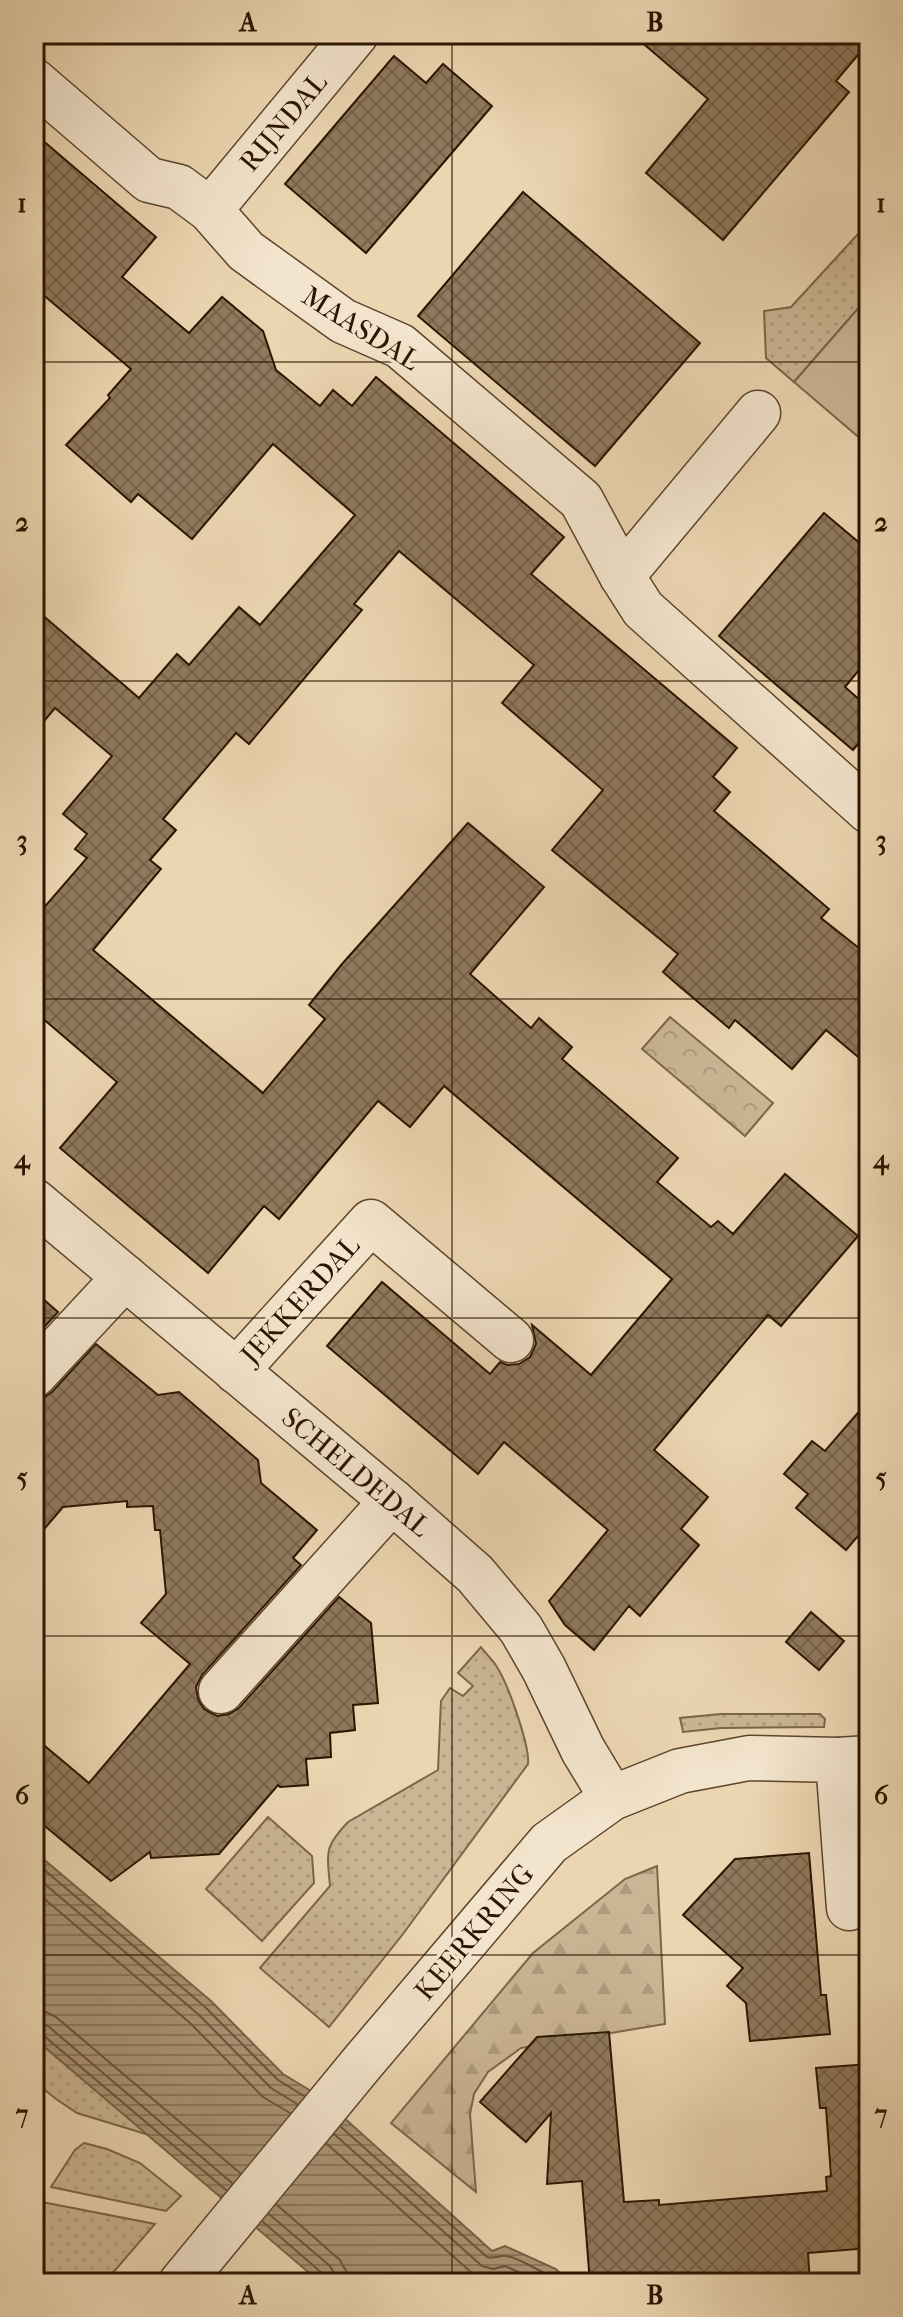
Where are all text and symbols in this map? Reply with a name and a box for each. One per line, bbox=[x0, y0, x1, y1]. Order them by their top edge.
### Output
text: A bbox=[238, 7, 258, 38]
text: B bbox=[647, 7, 664, 38]
street label: RIJNDAL bbox=[232, 66, 334, 178]
text: 1 bbox=[17, 188, 27, 219]
text: 1 bbox=[876, 188, 886, 219]
street label: MAASDAL bbox=[296, 279, 426, 377]
text: 2 bbox=[15, 507, 29, 538]
text: 2 bbox=[874, 507, 888, 538]
text: 3 bbox=[17, 825, 27, 856]
text: 3 bbox=[876, 825, 886, 856]
text: 4 bbox=[13, 1144, 31, 1176]
text: 4 bbox=[872, 1144, 890, 1176]
street label: JEKKERDAL bbox=[232, 1229, 366, 1373]
street label: SCHELDEDAL bbox=[275, 1400, 437, 1544]
text: 5 bbox=[16, 1462, 28, 1493]
text: 5 bbox=[875, 1462, 887, 1493]
text: 6 bbox=[15, 1780, 30, 1811]
text: 6 bbox=[874, 1780, 889, 1811]
street label: KEERKRING bbox=[408, 1857, 540, 2007]
text: 7 bbox=[15, 2099, 29, 2130]
text: 7 bbox=[874, 2099, 888, 2130]
text: A bbox=[238, 2280, 258, 2311]
text: B bbox=[647, 2280, 664, 2311]

